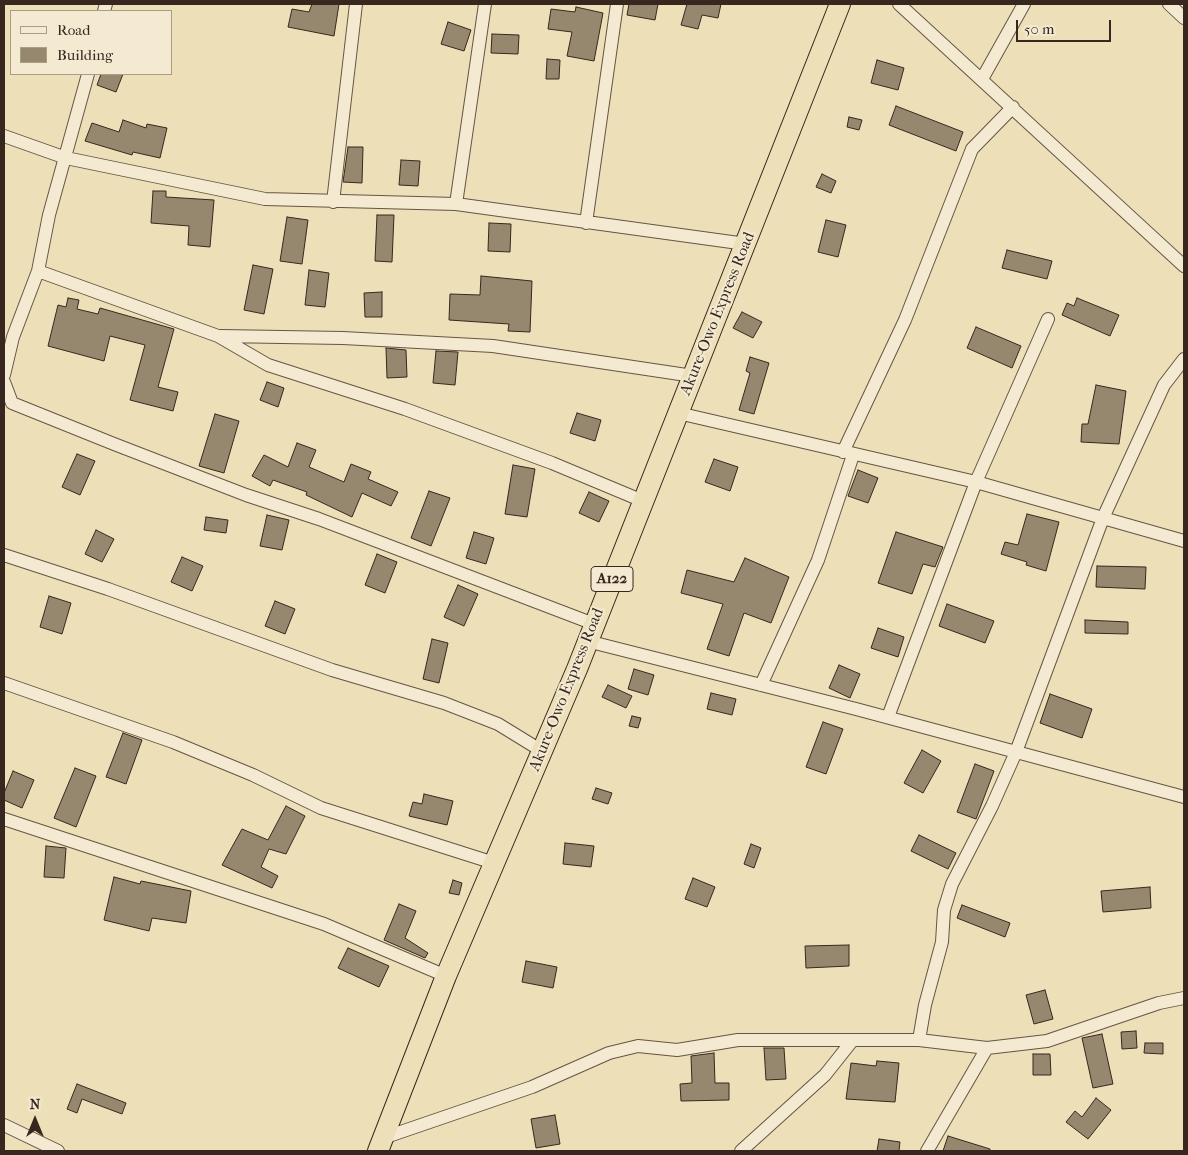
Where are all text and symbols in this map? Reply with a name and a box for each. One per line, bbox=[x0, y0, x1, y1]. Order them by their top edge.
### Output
legend bbox=[10, 10, 172, 75]
scale bar bbox=[1018, 10, 1113, 42]
text: 50 m bbox=[1024, 20, 1054, 38]
text: Road bbox=[57, 21, 90, 39]
text: Building bbox=[57, 46, 113, 64]
street label: Akure-Owo Express Road bbox=[676, 230, 760, 398]
road number: A122 bbox=[591, 566, 633, 592]
street label: Akure-Owo Express Road bbox=[525, 606, 609, 774]
north arrow bbox=[10, 1095, 60, 1145]
text: N bbox=[30, 1096, 40, 1113]

